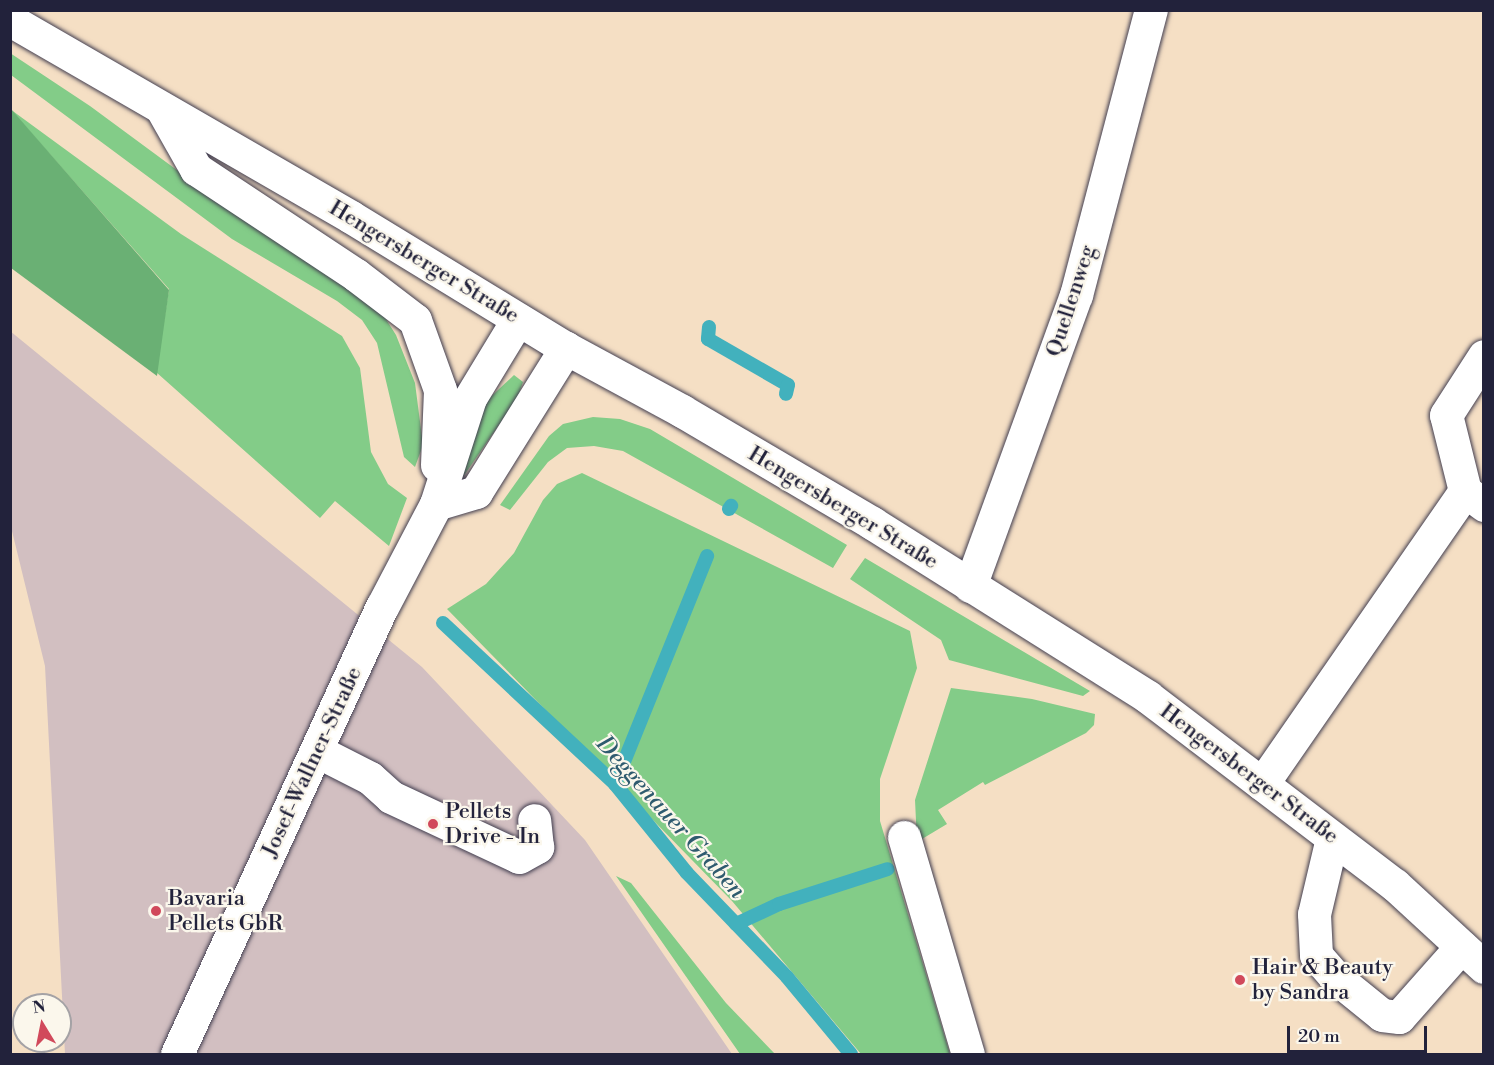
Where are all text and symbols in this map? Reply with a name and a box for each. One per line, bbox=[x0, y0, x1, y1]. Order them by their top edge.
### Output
street label: Hengersberger Straße bbox=[324, 195, 524, 329]
street label: Quellenweg bbox=[1041, 242, 1101, 360]
street label: Hengersberger Straße bbox=[743, 441, 943, 575]
street label: Josef-Wallner-Straße bbox=[256, 663, 368, 861]
street label: Hengersberger Straße bbox=[1154, 698, 1344, 850]
water label: Deggenauer Graben bbox=[589, 731, 751, 905]
place label: Pellets Drive - In bbox=[445, 798, 540, 849]
marker: Pellets Drive - In bbox=[426, 817, 440, 831]
place label: Bavaria Pellets GbR bbox=[168, 885, 283, 936]
marker: Bavaria Pellets GbR bbox=[149, 904, 163, 918]
place label: Hair & Beauty by Sandra bbox=[1252, 954, 1393, 1005]
marker: Hair & Beauty by Sandra bbox=[1233, 973, 1247, 987]
north arrow bbox=[12, 993, 72, 1053]
text: N bbox=[31, 996, 47, 1018]
scale bar bbox=[1290, 1014, 1430, 1052]
text: 20 m bbox=[1298, 1025, 1340, 1048]

